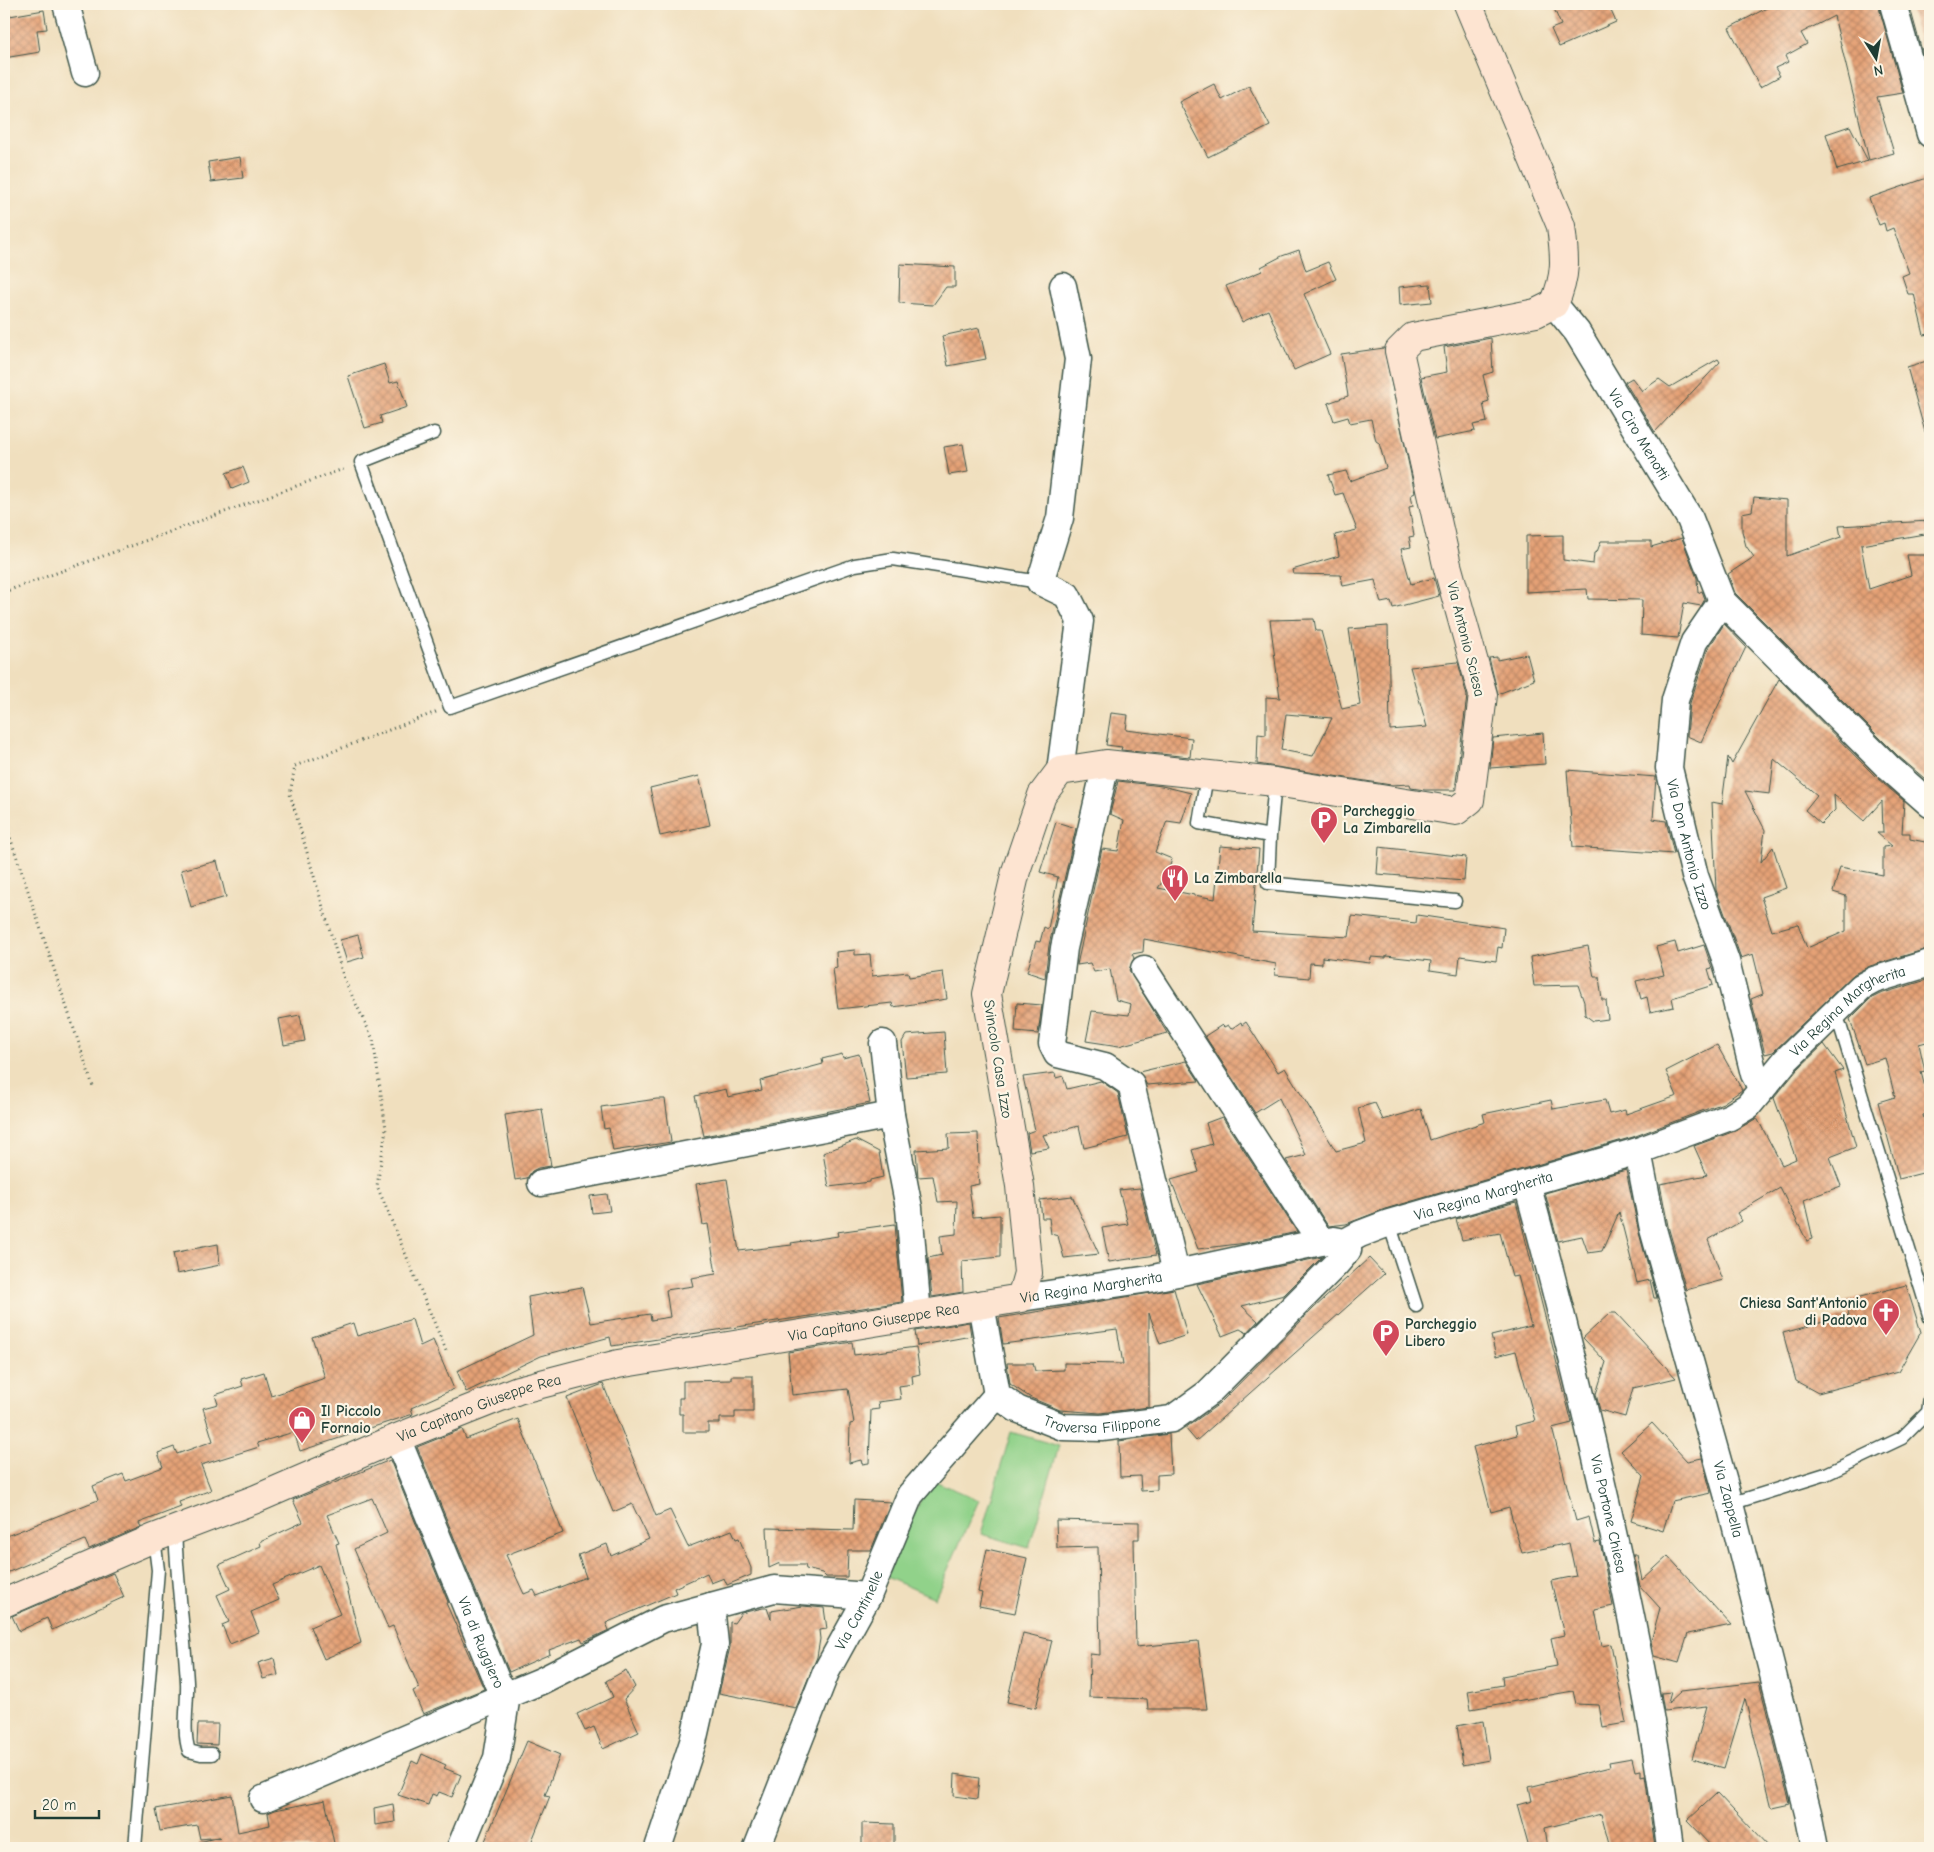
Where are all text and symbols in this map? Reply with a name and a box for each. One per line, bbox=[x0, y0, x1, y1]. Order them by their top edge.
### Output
north arrow bbox=[1852, 32, 1902, 82]
text: N bbox=[1872, 61, 1884, 79]
street label: Via Ciro Menotti bbox=[1604, 385, 1673, 484]
street label: Via Antonio Sciesa bbox=[1443, 580, 1489, 698]
street label: Via Don Antonio Izzo bbox=[1663, 777, 1716, 912]
place label: Parcheggio La Zimbarella bbox=[1343, 802, 1431, 837]
parking icon: Parcheggio La Zimbarella bbox=[1309, 805, 1339, 844]
restaurant icon: La Zimbarella bbox=[1160, 863, 1190, 902]
place label: La Zimbarella bbox=[1194, 869, 1282, 887]
street label: Via Regina Margherita bbox=[1786, 962, 1908, 1060]
street label: Svincolo Casa Izzo bbox=[980, 998, 1016, 1120]
street label: Via Regina Margherita bbox=[1412, 1167, 1555, 1224]
street label: Via Regina Margherita bbox=[1019, 1267, 1164, 1307]
place label: Chiesa Sant'Antonio di Padova bbox=[1739, 1294, 1867, 1329]
church icon: Chiesa Sant'Antonio di Padova bbox=[1871, 1297, 1901, 1336]
street label: Via Capitano Giuseppe Rea bbox=[787, 1299, 961, 1345]
place label: Parcheggio Libero bbox=[1405, 1315, 1477, 1350]
parking icon: Parcheggio Libero bbox=[1371, 1318, 1401, 1357]
street label: Via Capitano Giuseppe Rea bbox=[395, 1370, 563, 1446]
place label: Il Piccolo Fornaio bbox=[321, 1402, 381, 1437]
shop icon: Il Piccolo Fornaio bbox=[287, 1405, 317, 1444]
street label: Traversa Filippone bbox=[1041, 1411, 1162, 1437]
street label: Via Portone Chiesa bbox=[1587, 1453, 1631, 1575]
street label: Via Zappella bbox=[1709, 1459, 1747, 1539]
street label: Via Cantinelle bbox=[831, 1567, 887, 1653]
street label: Via di Ruggiero bbox=[454, 1594, 508, 1692]
scale bar bbox=[35, 1787, 99, 1819]
text: 20 m bbox=[42, 1796, 76, 1814]

